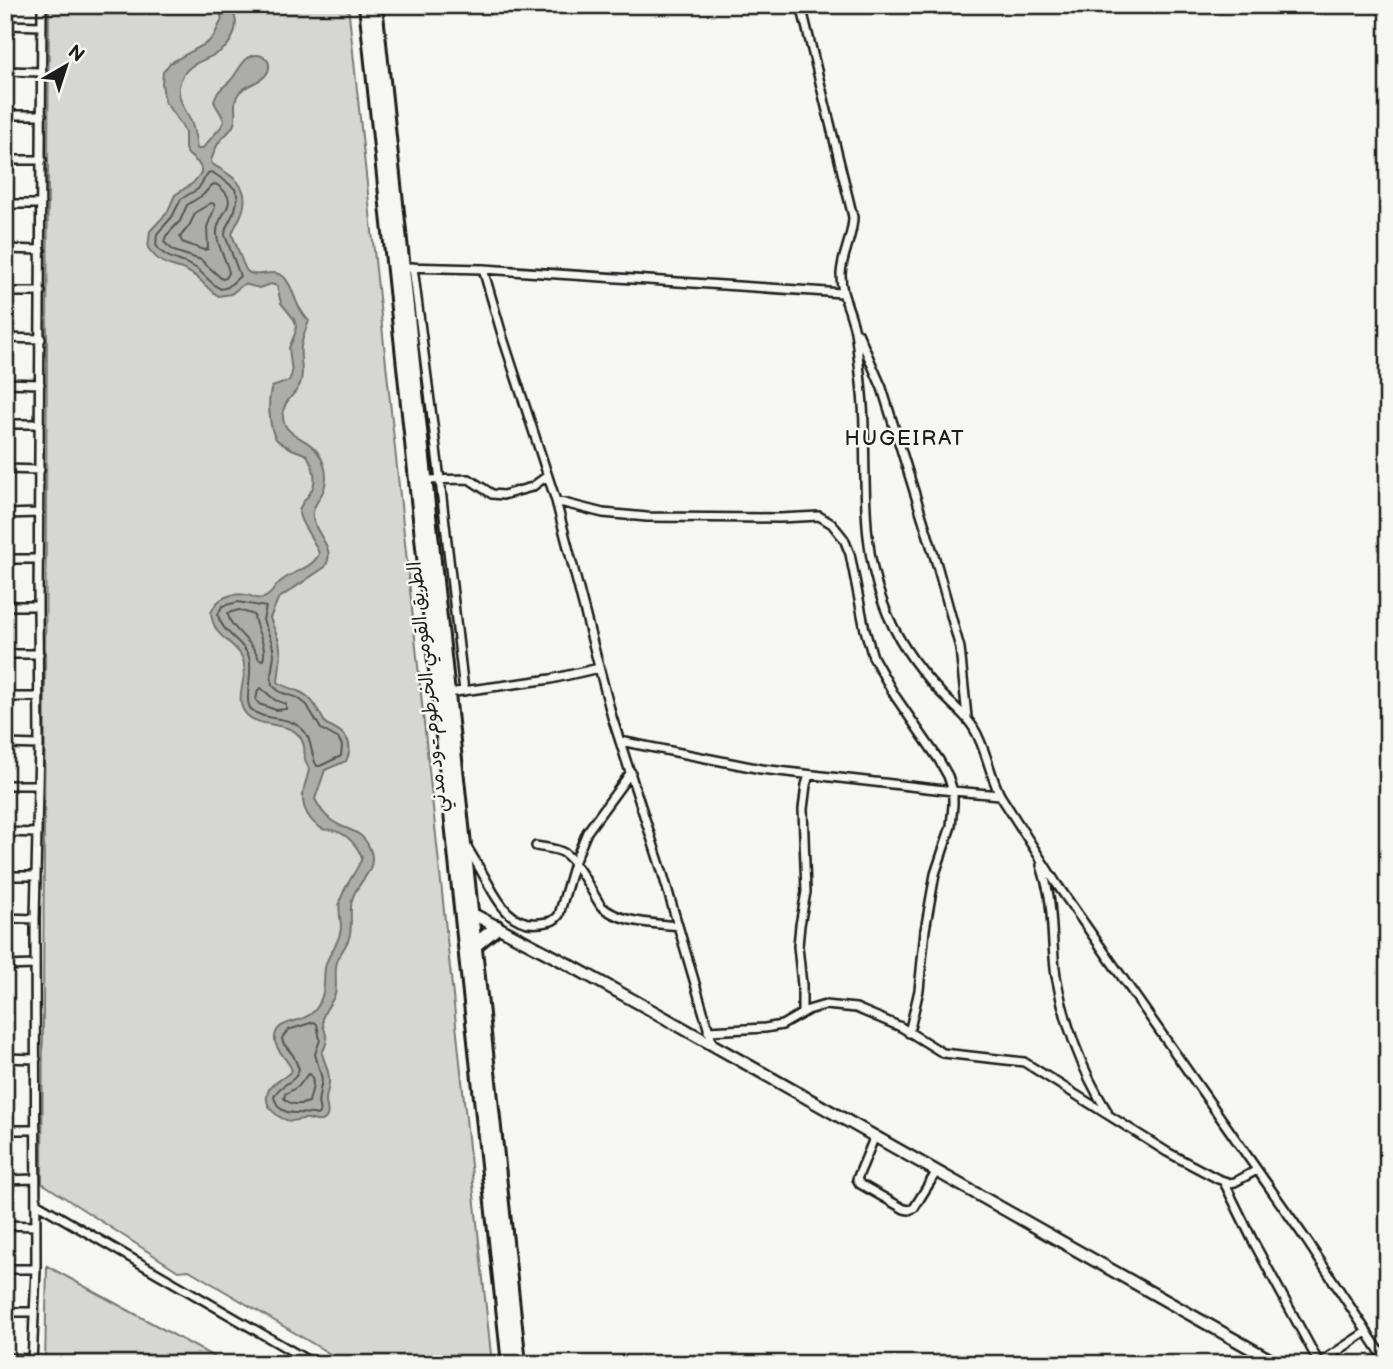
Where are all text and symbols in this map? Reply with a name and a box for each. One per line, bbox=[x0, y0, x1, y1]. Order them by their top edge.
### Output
north arrow bbox=[32, 32, 102, 102]
text: N bbox=[63, 41, 89, 67]
district label: HUGEIRAT bbox=[844, 426, 966, 451]
street label: الطريق القومي الخرطوم - ود مدني bbox=[403, 560, 457, 814]

